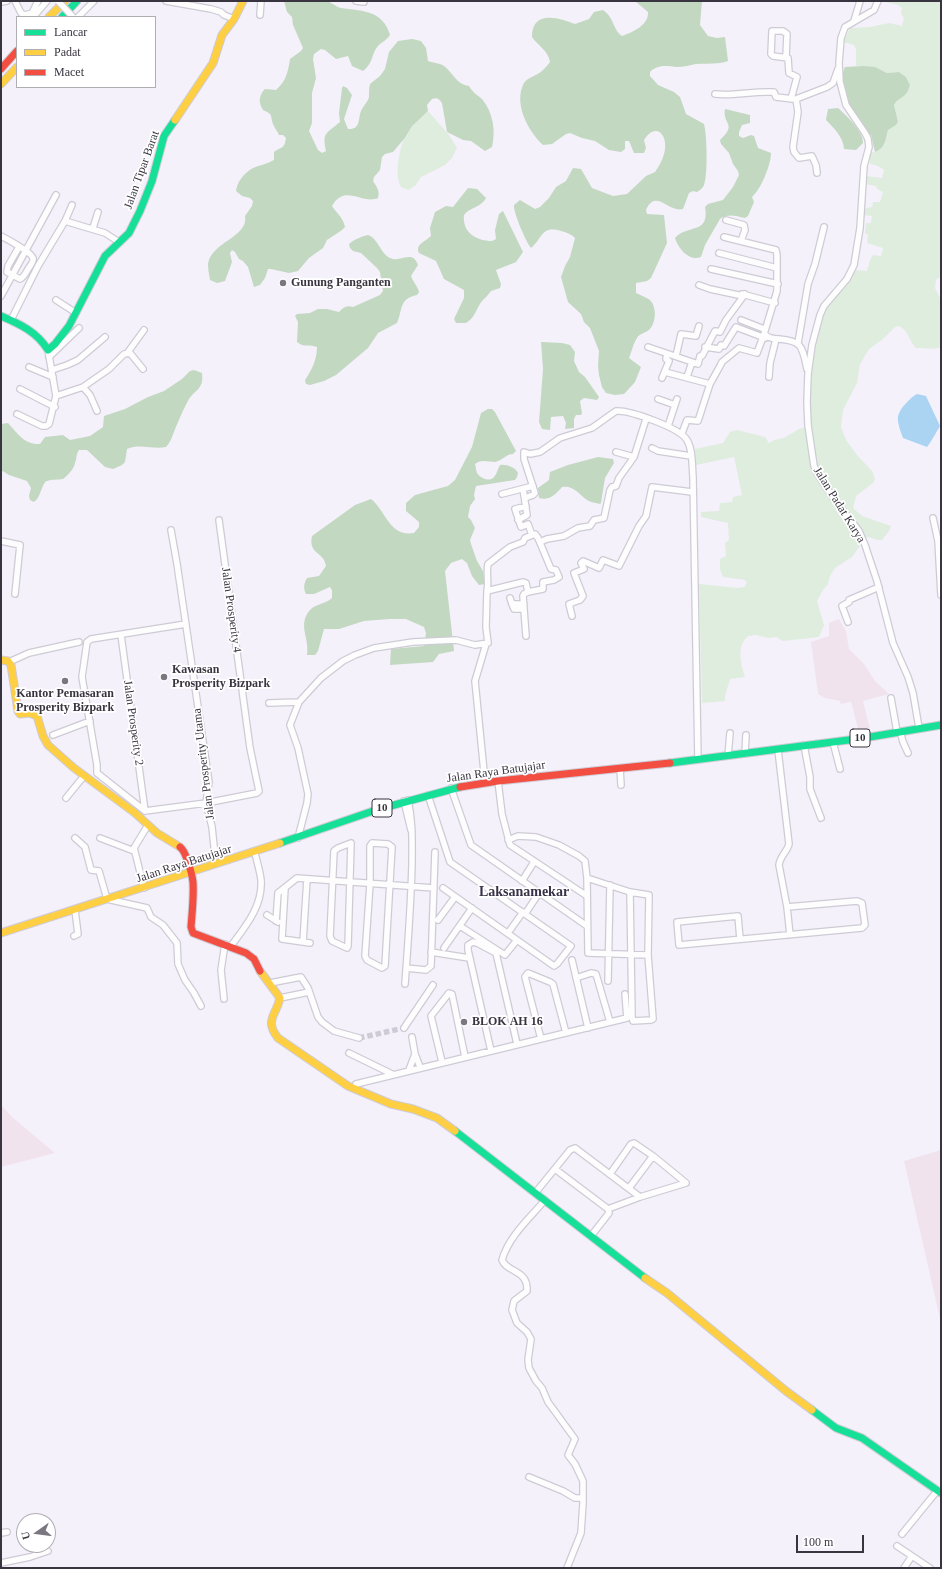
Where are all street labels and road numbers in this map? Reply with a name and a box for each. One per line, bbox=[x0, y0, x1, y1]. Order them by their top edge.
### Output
street label: Jalan Tipar Barat bbox=[121, 129, 163, 211]
street label: Jalan Padat Karya bbox=[810, 464, 868, 546]
street label: Jalan Prosperity 4 bbox=[218, 566, 244, 654]
street label: Jalan Prosperity 2 bbox=[120, 679, 146, 767]
street label: Jalan Prosperity Utama bbox=[190, 708, 218, 820]
road number: 10 bbox=[850, 729, 870, 747]
street label: Jalan Raya Batujajar bbox=[446, 758, 546, 786]
road number: 10 bbox=[372, 799, 392, 817]
street label: Jalan Raya Batujajar bbox=[135, 842, 233, 886]

